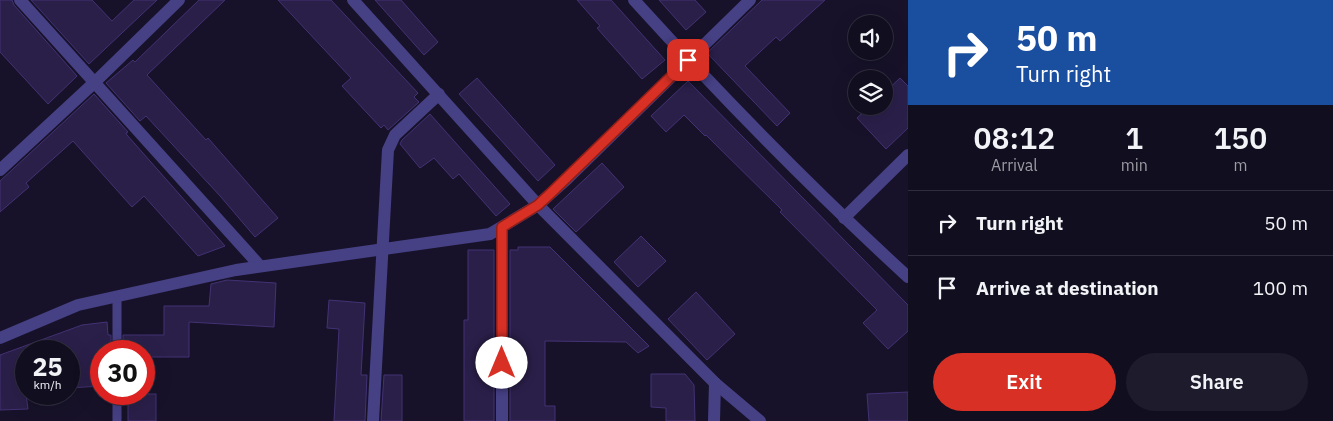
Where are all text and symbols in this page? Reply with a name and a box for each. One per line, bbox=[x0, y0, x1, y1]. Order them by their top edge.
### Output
map controls bbox=[848, 15, 893, 115]
button: sound bbox=[848, 15, 893, 60]
text: 50 m bbox=[1016, 15, 1098, 61]
icon: right bbox=[933, 20, 998, 85]
pin bbox=[667, 39, 709, 81]
icon: arrive bbox=[674, 46, 702, 74]
text: Turn right bbox=[1016, 59, 1111, 88]
button: layers bbox=[848, 70, 893, 115]
text: 08:12 bbox=[974, 118, 1055, 157]
text: 1 bbox=[1125, 118, 1143, 157]
text: 150 bbox=[1213, 118, 1267, 157]
text: Arrival bbox=[991, 155, 1038, 175]
text: min bbox=[1121, 155, 1148, 175]
text: m bbox=[1233, 155, 1247, 175]
icon: right bbox=[933, 209, 961, 237]
text: Turn right bbox=[976, 211, 1063, 235]
text: 50 m bbox=[1264, 211, 1308, 235]
icon: arrive bbox=[933, 274, 961, 302]
text: Arrive at destination bbox=[976, 276, 1159, 300]
text: 100 m bbox=[1253, 276, 1308, 300]
position arrow bbox=[475, 336, 527, 388]
speed limit sign: 30 bbox=[90, 340, 155, 405]
text: 25 bbox=[32, 350, 63, 383]
button: Exit bbox=[933, 353, 1116, 411]
button: Share bbox=[1126, 353, 1308, 411]
text: km/h bbox=[33, 377, 62, 392]

